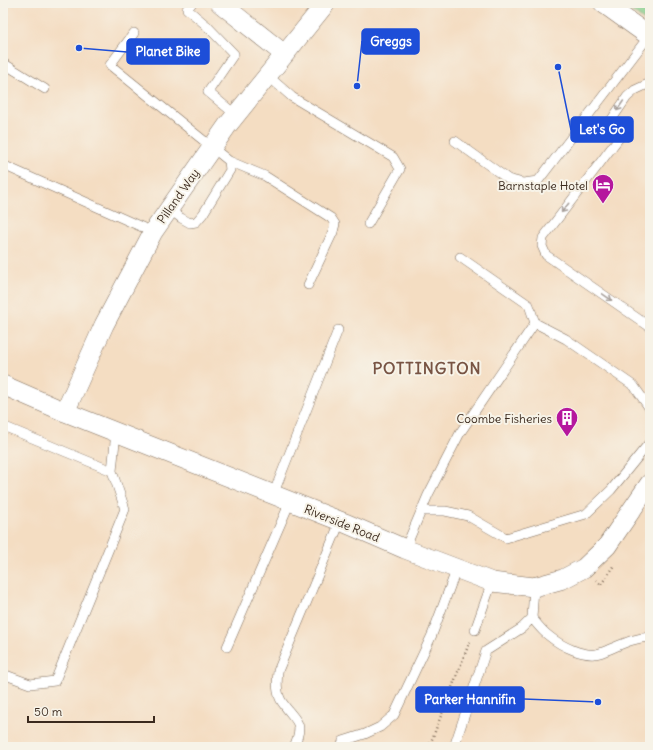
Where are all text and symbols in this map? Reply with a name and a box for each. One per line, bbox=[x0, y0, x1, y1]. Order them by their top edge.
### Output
callout: Greggs bbox=[362, 29, 419, 54]
text: Greggs bbox=[370, 33, 412, 50]
callout: Planet Bike bbox=[127, 39, 209, 64]
text: Planet Bike bbox=[135, 43, 201, 60]
one-way arrow bbox=[616, 101, 624, 112]
callout: Let's Go bbox=[571, 117, 633, 142]
text: Let's Go bbox=[579, 121, 625, 138]
street label: Pilland Way bbox=[154, 166, 202, 226]
hotel icon: Barnstaple Hotel bbox=[590, 172, 616, 205]
place label: Barnstaple Hotel bbox=[498, 178, 588, 193]
one-way arrow bbox=[561, 202, 570, 213]
one-way arrow bbox=[602, 293, 613, 301]
district label: POTTINGTON bbox=[372, 358, 482, 378]
building icon: Coombe Fisheries bbox=[554, 405, 580, 438]
place label: Coombe Fisheries bbox=[456, 411, 552, 426]
street label: Riverside Road bbox=[302, 501, 382, 545]
callout: Parker Hannifin bbox=[416, 687, 524, 712]
text: Parker Hannifin bbox=[424, 691, 516, 708]
scale bar bbox=[28, 698, 154, 724]
text: 50 m bbox=[34, 704, 63, 719]

